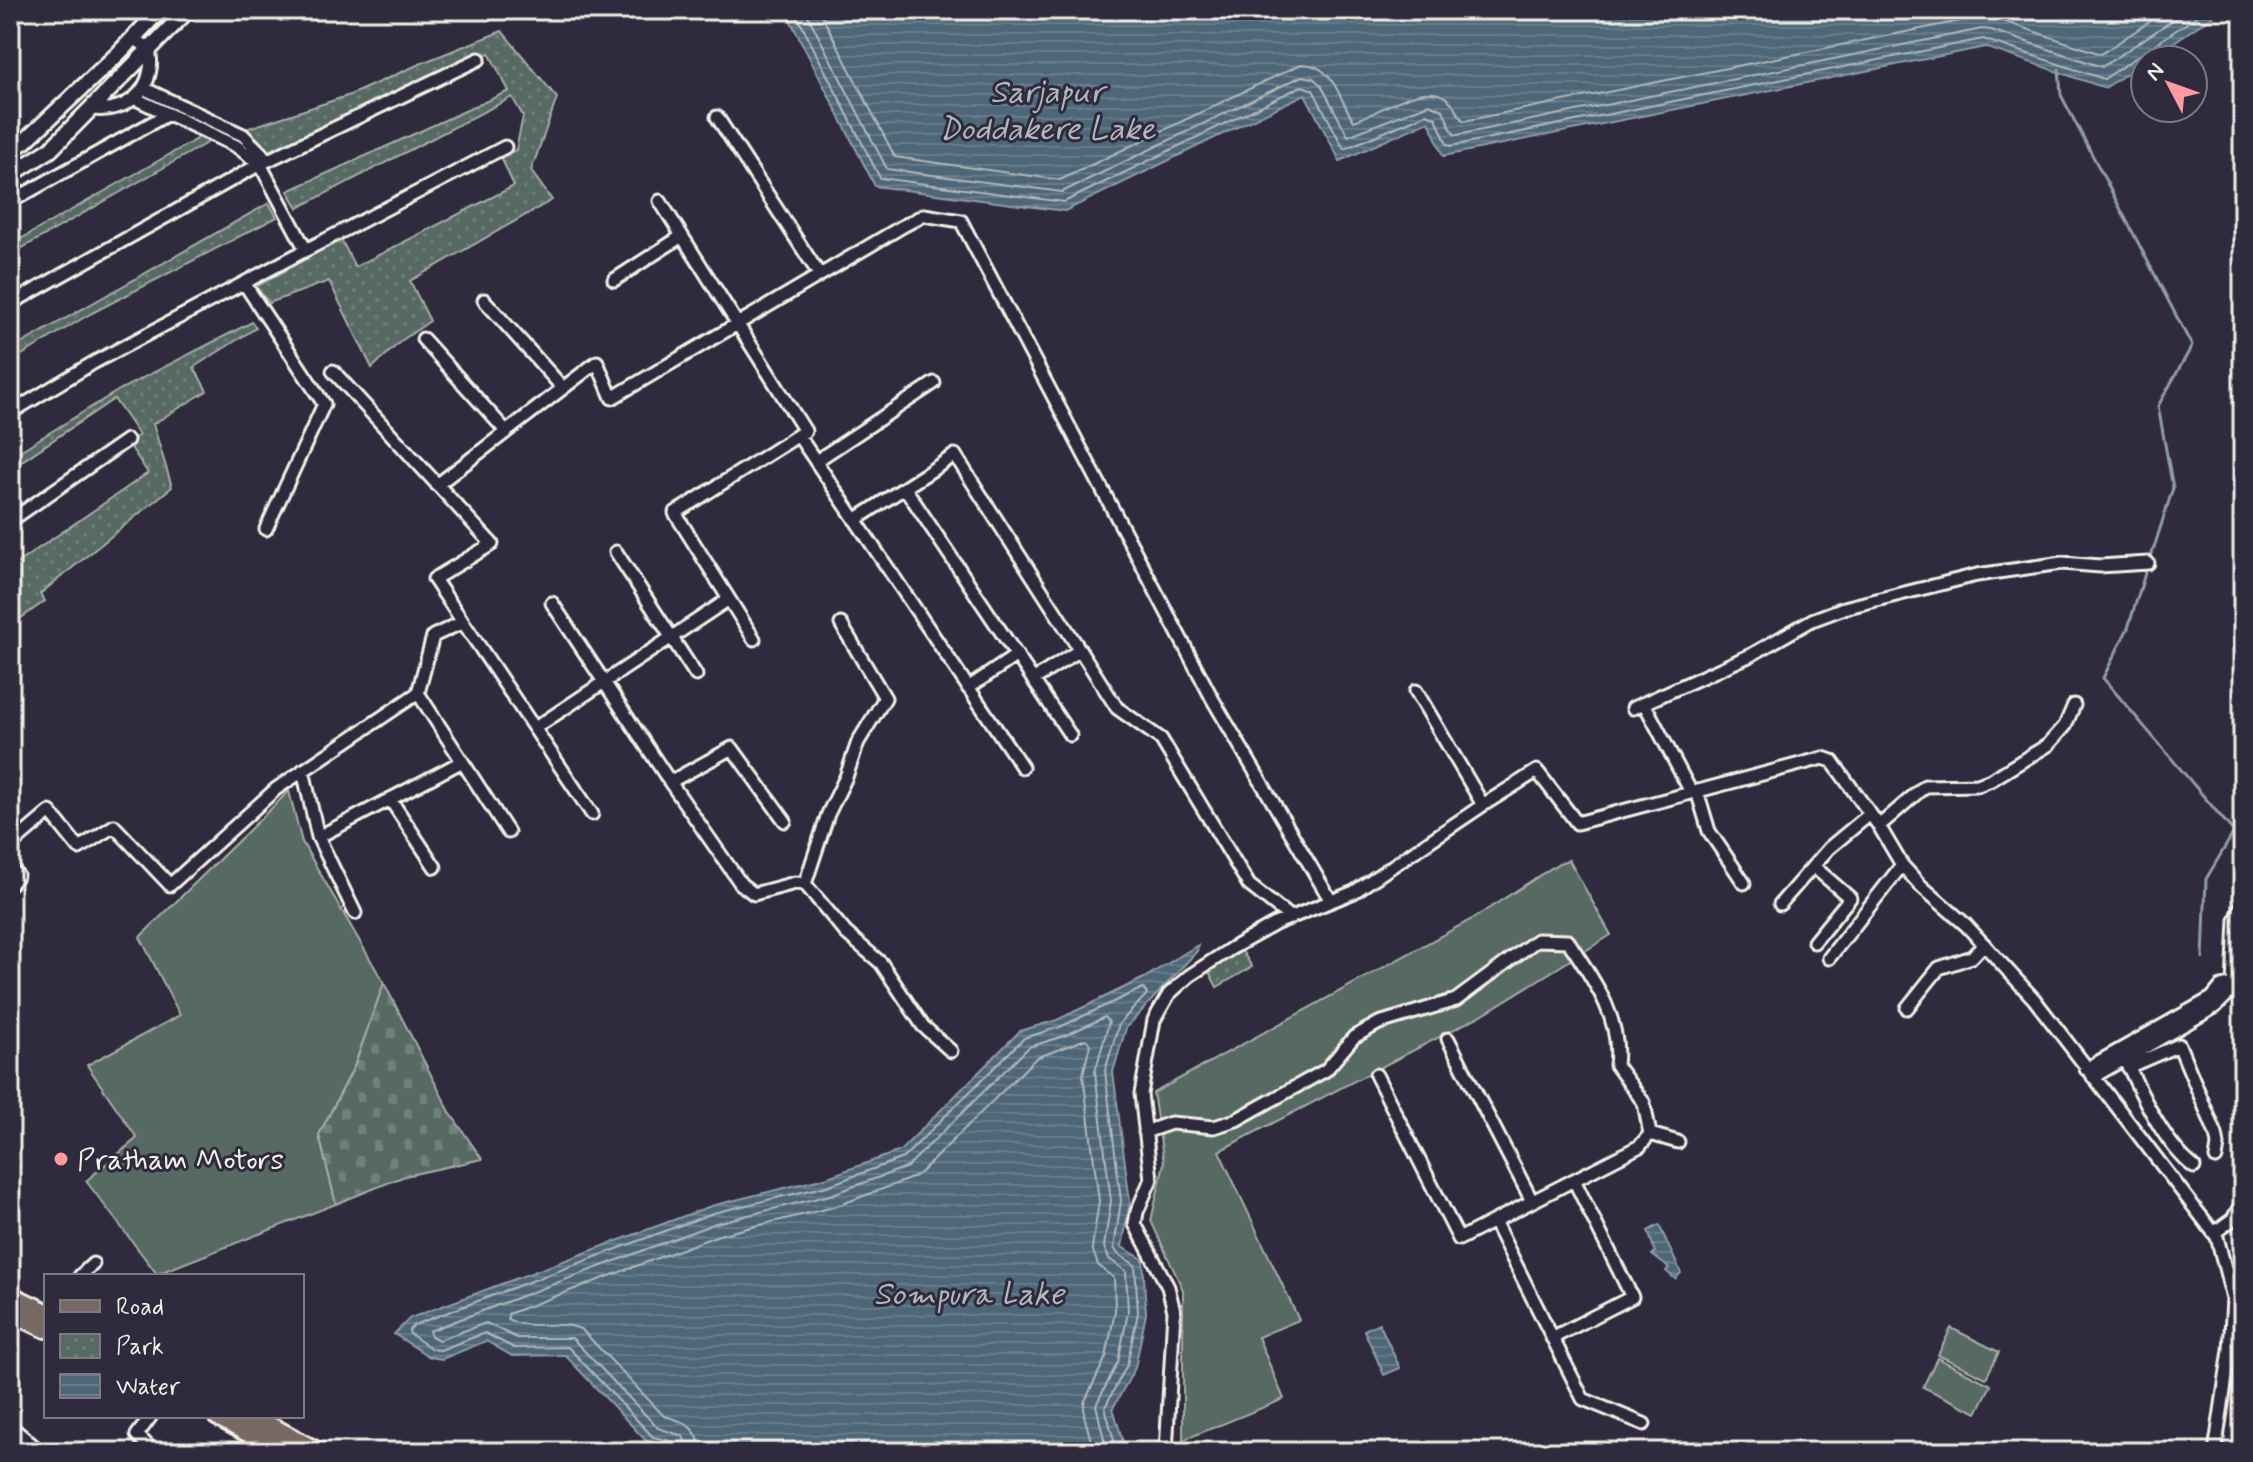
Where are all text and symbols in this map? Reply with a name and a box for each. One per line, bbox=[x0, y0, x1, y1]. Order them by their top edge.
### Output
north arrow bbox=[2129, 44, 2209, 124]
text: N bbox=[2140, 57, 2171, 87]
water label: Sarjapur Doddakere Lake bbox=[939, 72, 1156, 151]
place label: Pratham Motors bbox=[77, 1141, 284, 1180]
marker: Pratham Motors bbox=[52, 1150, 70, 1168]
legend bbox=[44, 1274, 304, 1418]
water label: Sompura Lake bbox=[874, 1274, 1066, 1316]
text: Road bbox=[116, 1292, 164, 1323]
text: Park bbox=[116, 1332, 164, 1363]
text: Water bbox=[116, 1372, 181, 1403]

